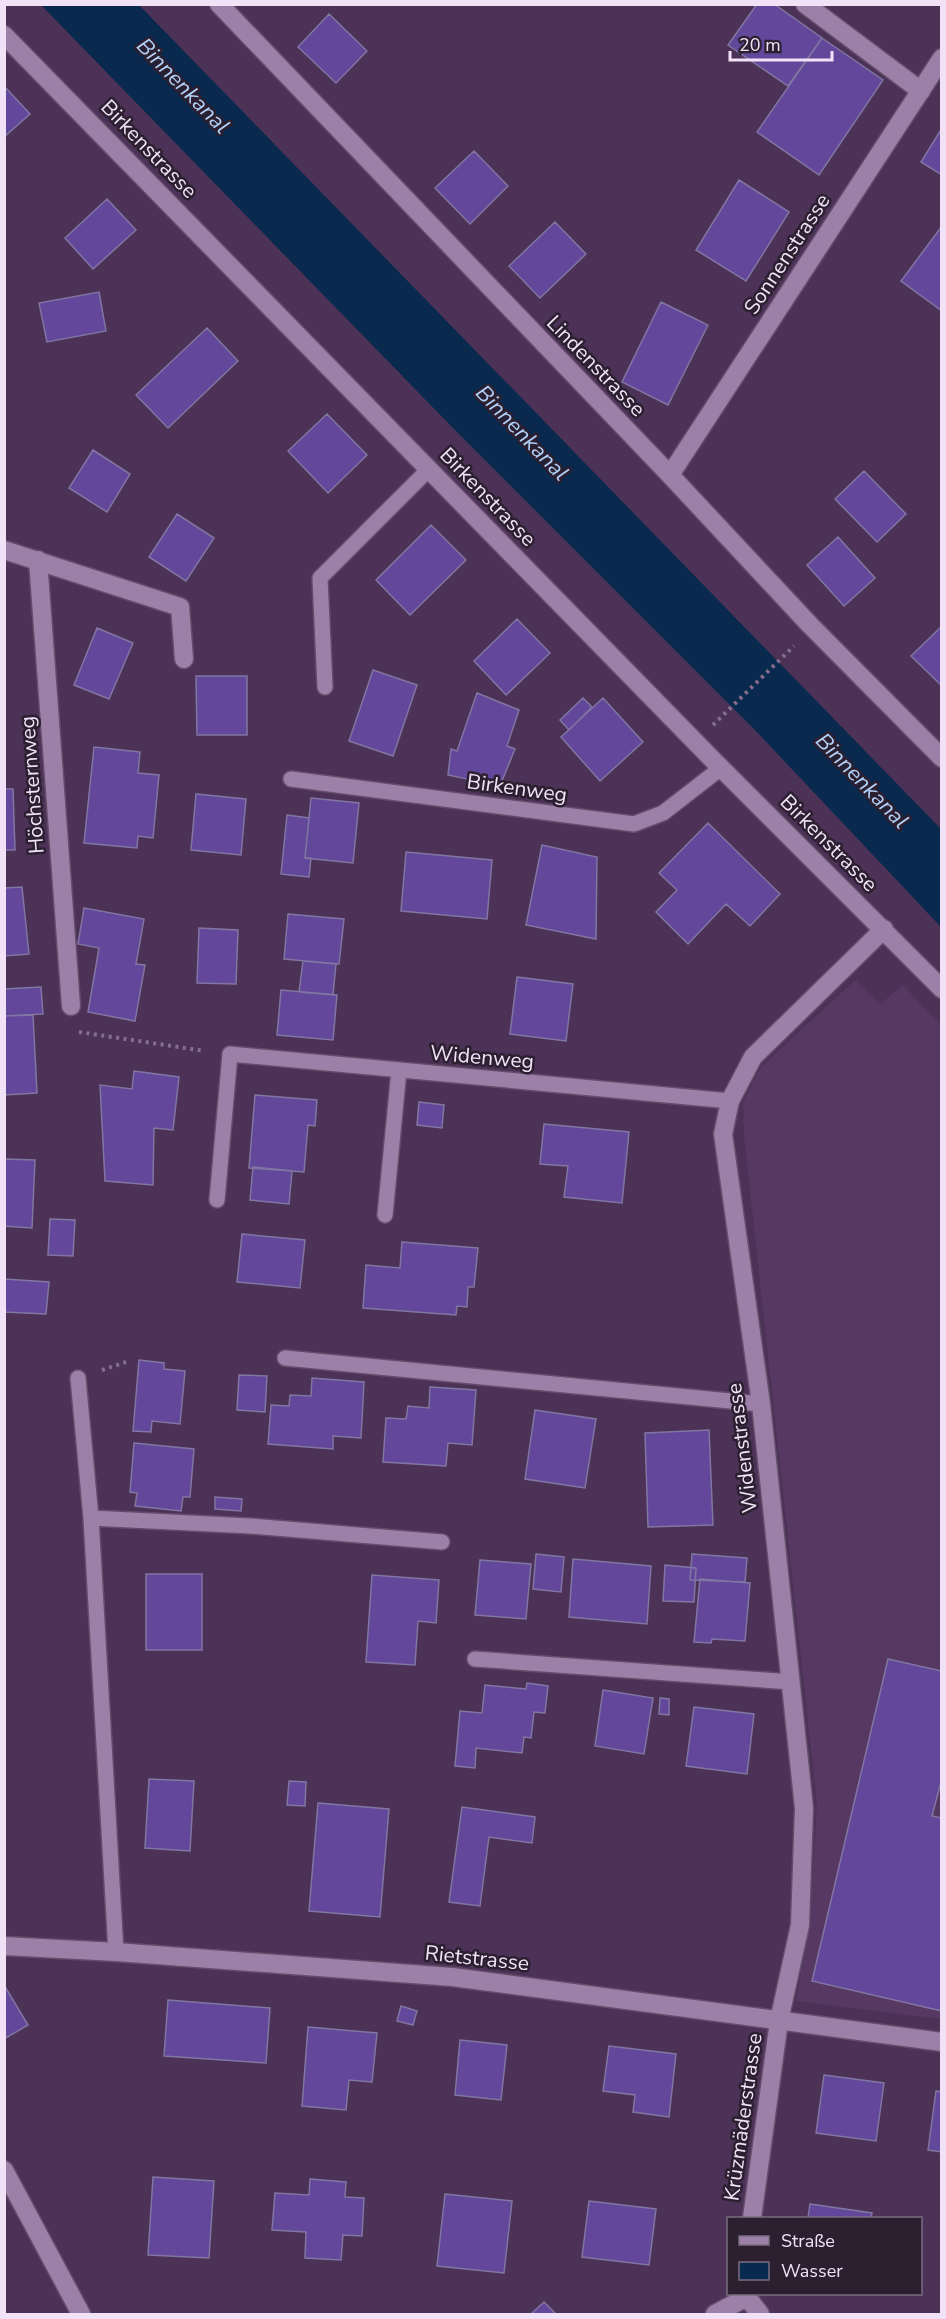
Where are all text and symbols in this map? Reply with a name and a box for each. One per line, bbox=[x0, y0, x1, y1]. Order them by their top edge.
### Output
scale bar bbox=[730, 24, 832, 62]
water label: Binnenkanal bbox=[130, 32, 236, 140]
text: 20 m bbox=[739, 33, 781, 57]
street label: Birkenstrasse bbox=[95, 94, 203, 204]
street label: Sonnenstrasse bbox=[737, 188, 837, 320]
street label: Lindenstrasse bbox=[540, 309, 652, 423]
water label: Binnenkanal bbox=[469, 379, 575, 487]
street label: Birkenstrasse bbox=[434, 442, 542, 552]
street label: Höchsternweg bbox=[13, 715, 51, 855]
water label: Binnenkanal bbox=[809, 727, 915, 835]
street label: Birkenweg bbox=[465, 767, 569, 809]
street label: Birkenstrasse bbox=[774, 788, 884, 898]
street label: Widenweg bbox=[429, 1039, 535, 1075]
street label: Widenstrasse bbox=[720, 1381, 764, 1515]
street label: Rietstrasse bbox=[423, 1939, 531, 1977]
street label: Krüzmäderstrasse bbox=[717, 2031, 769, 2203]
legend bbox=[727, 2217, 922, 2295]
text: Straße bbox=[781, 2229, 835, 2253]
text: Wasser bbox=[781, 2259, 843, 2283]

